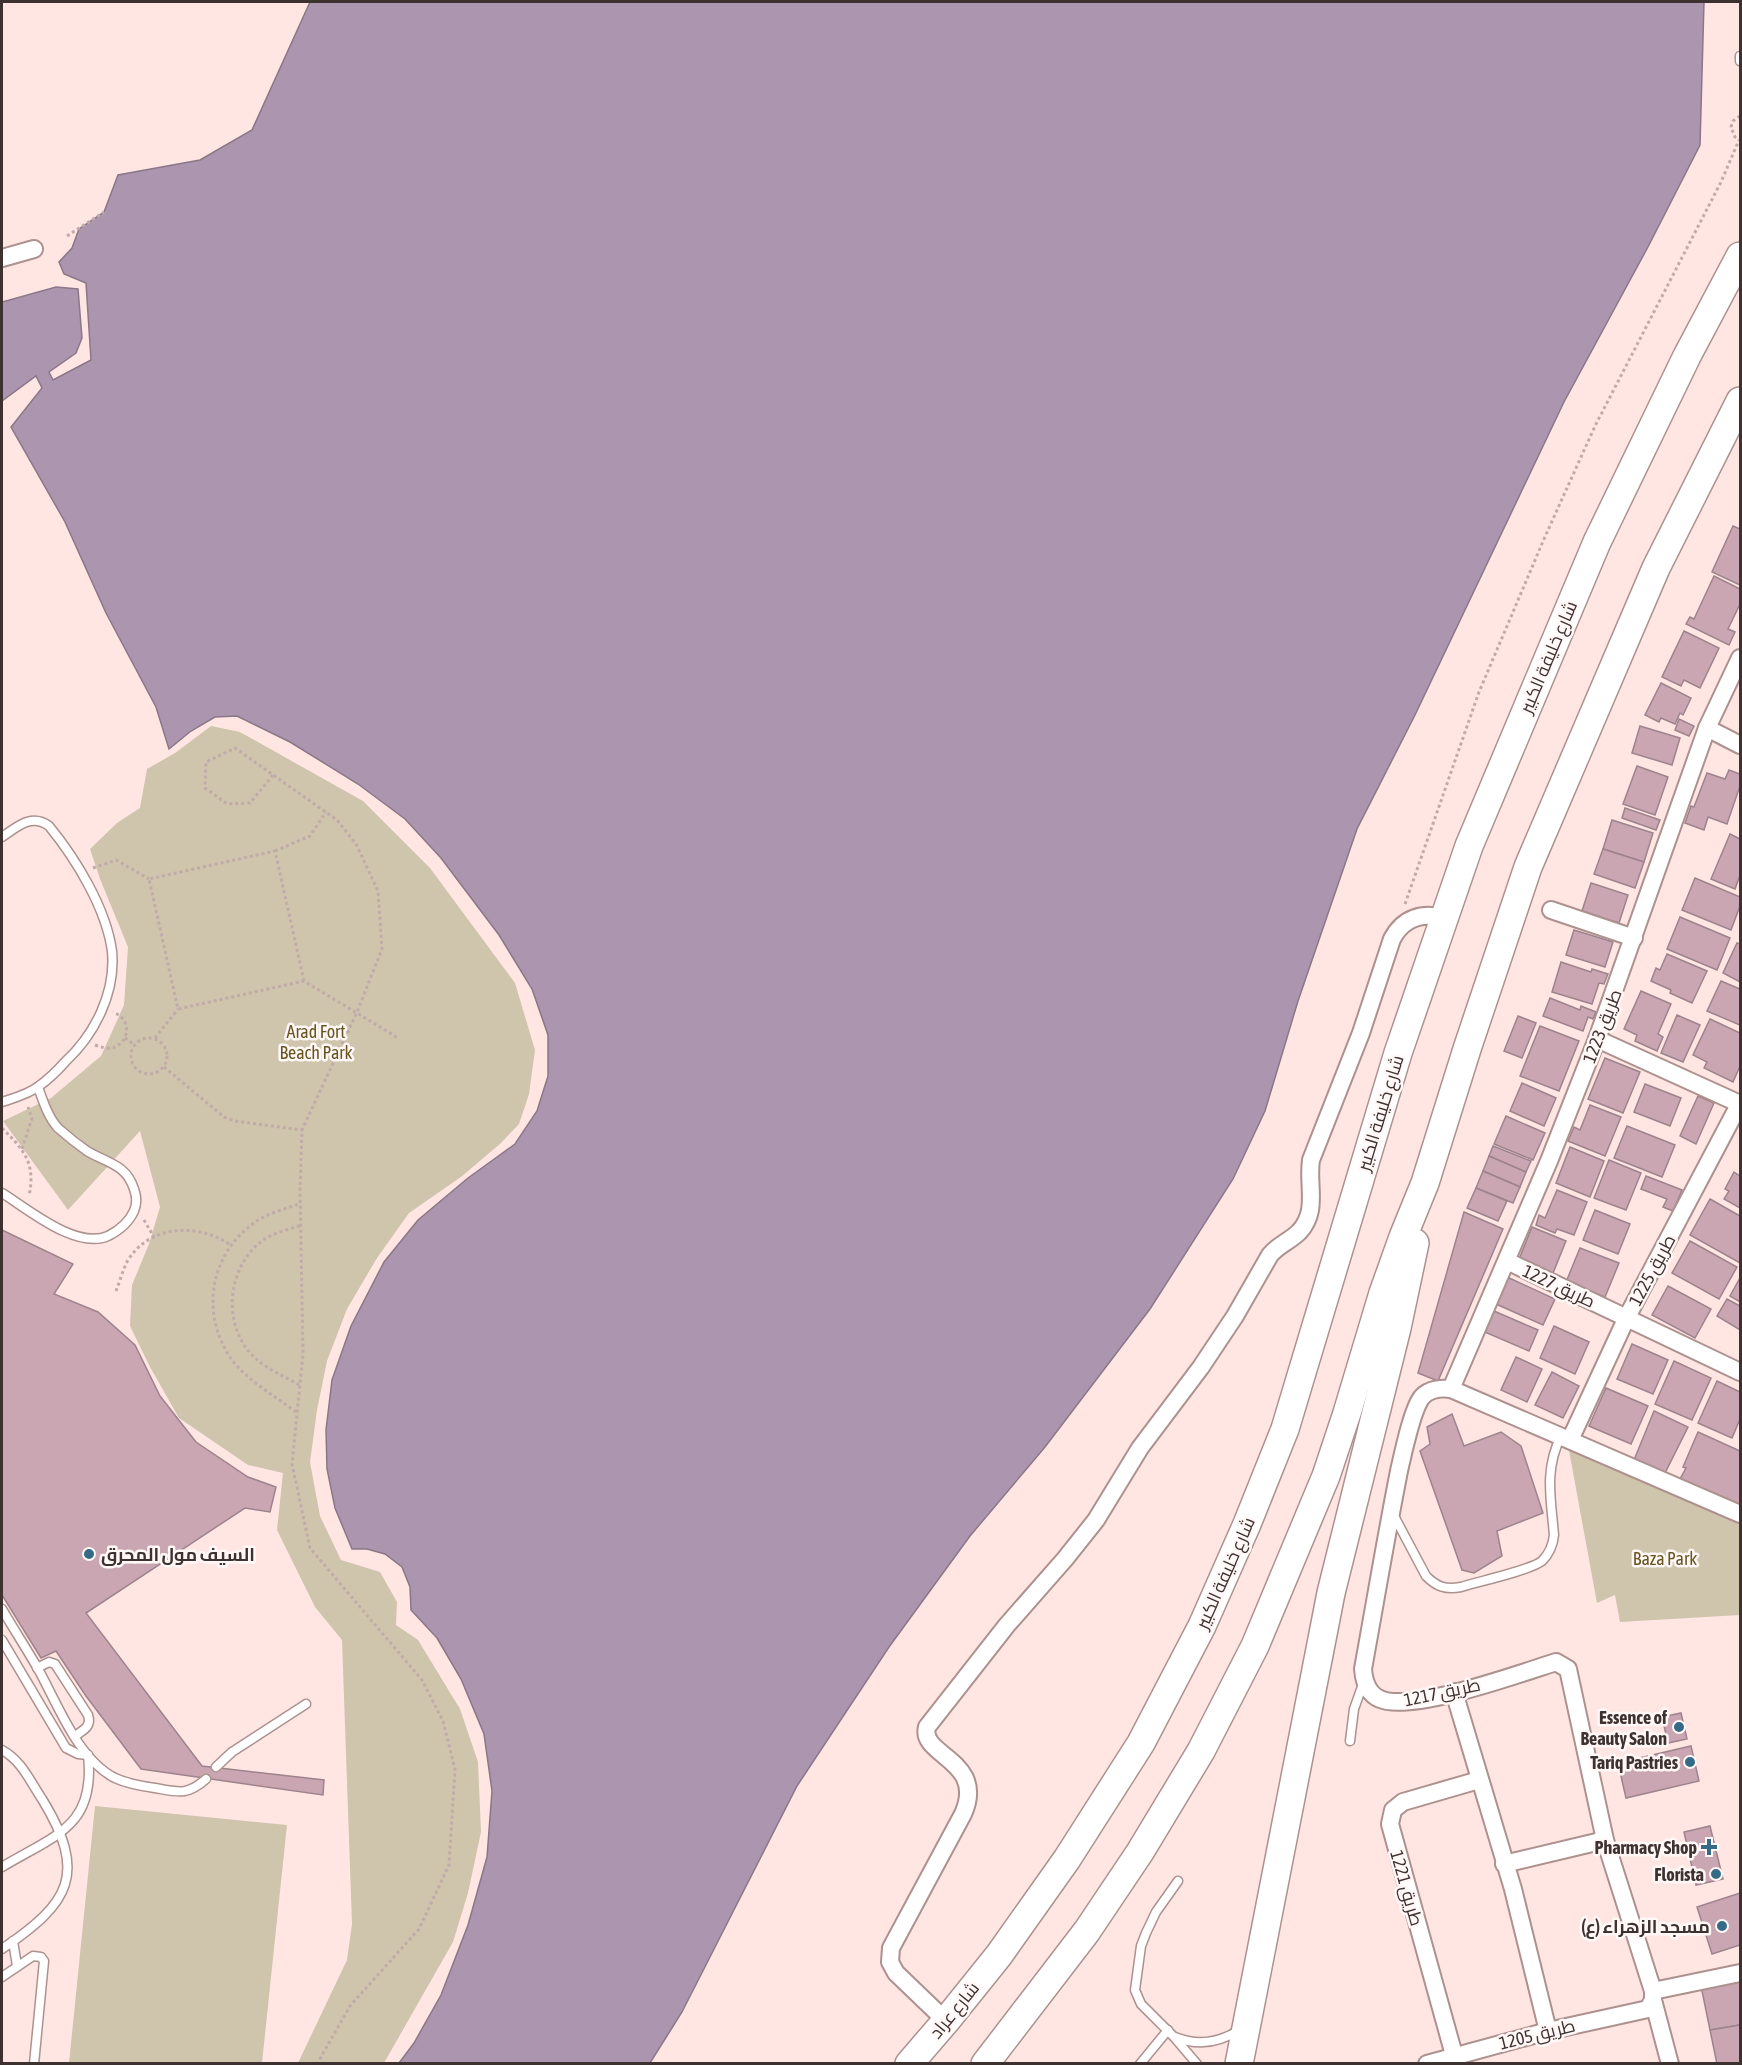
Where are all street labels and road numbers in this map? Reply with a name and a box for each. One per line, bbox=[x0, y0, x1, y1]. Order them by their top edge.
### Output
street label: شارع خليفة الكبير bbox=[1514, 598, 1583, 718]
street label: طريق 1223 bbox=[1578, 986, 1628, 1067]
street label: شارع خليفة الكبير bbox=[1352, 1052, 1410, 1175]
street label: طريق 1225 bbox=[1625, 1231, 1681, 1310]
street label: طريق 1227 bbox=[1519, 1260, 1599, 1314]
street label: شارع خليفة الكبير bbox=[1191, 1514, 1261, 1634]
street label: طريق 1217 bbox=[1402, 1674, 1482, 1712]
street label: طريق 1221 bbox=[1384, 1848, 1428, 1929]
street label: شارع عراد bbox=[925, 1977, 985, 2044]
street label: طريق 1205 bbox=[1497, 2014, 1578, 2055]

